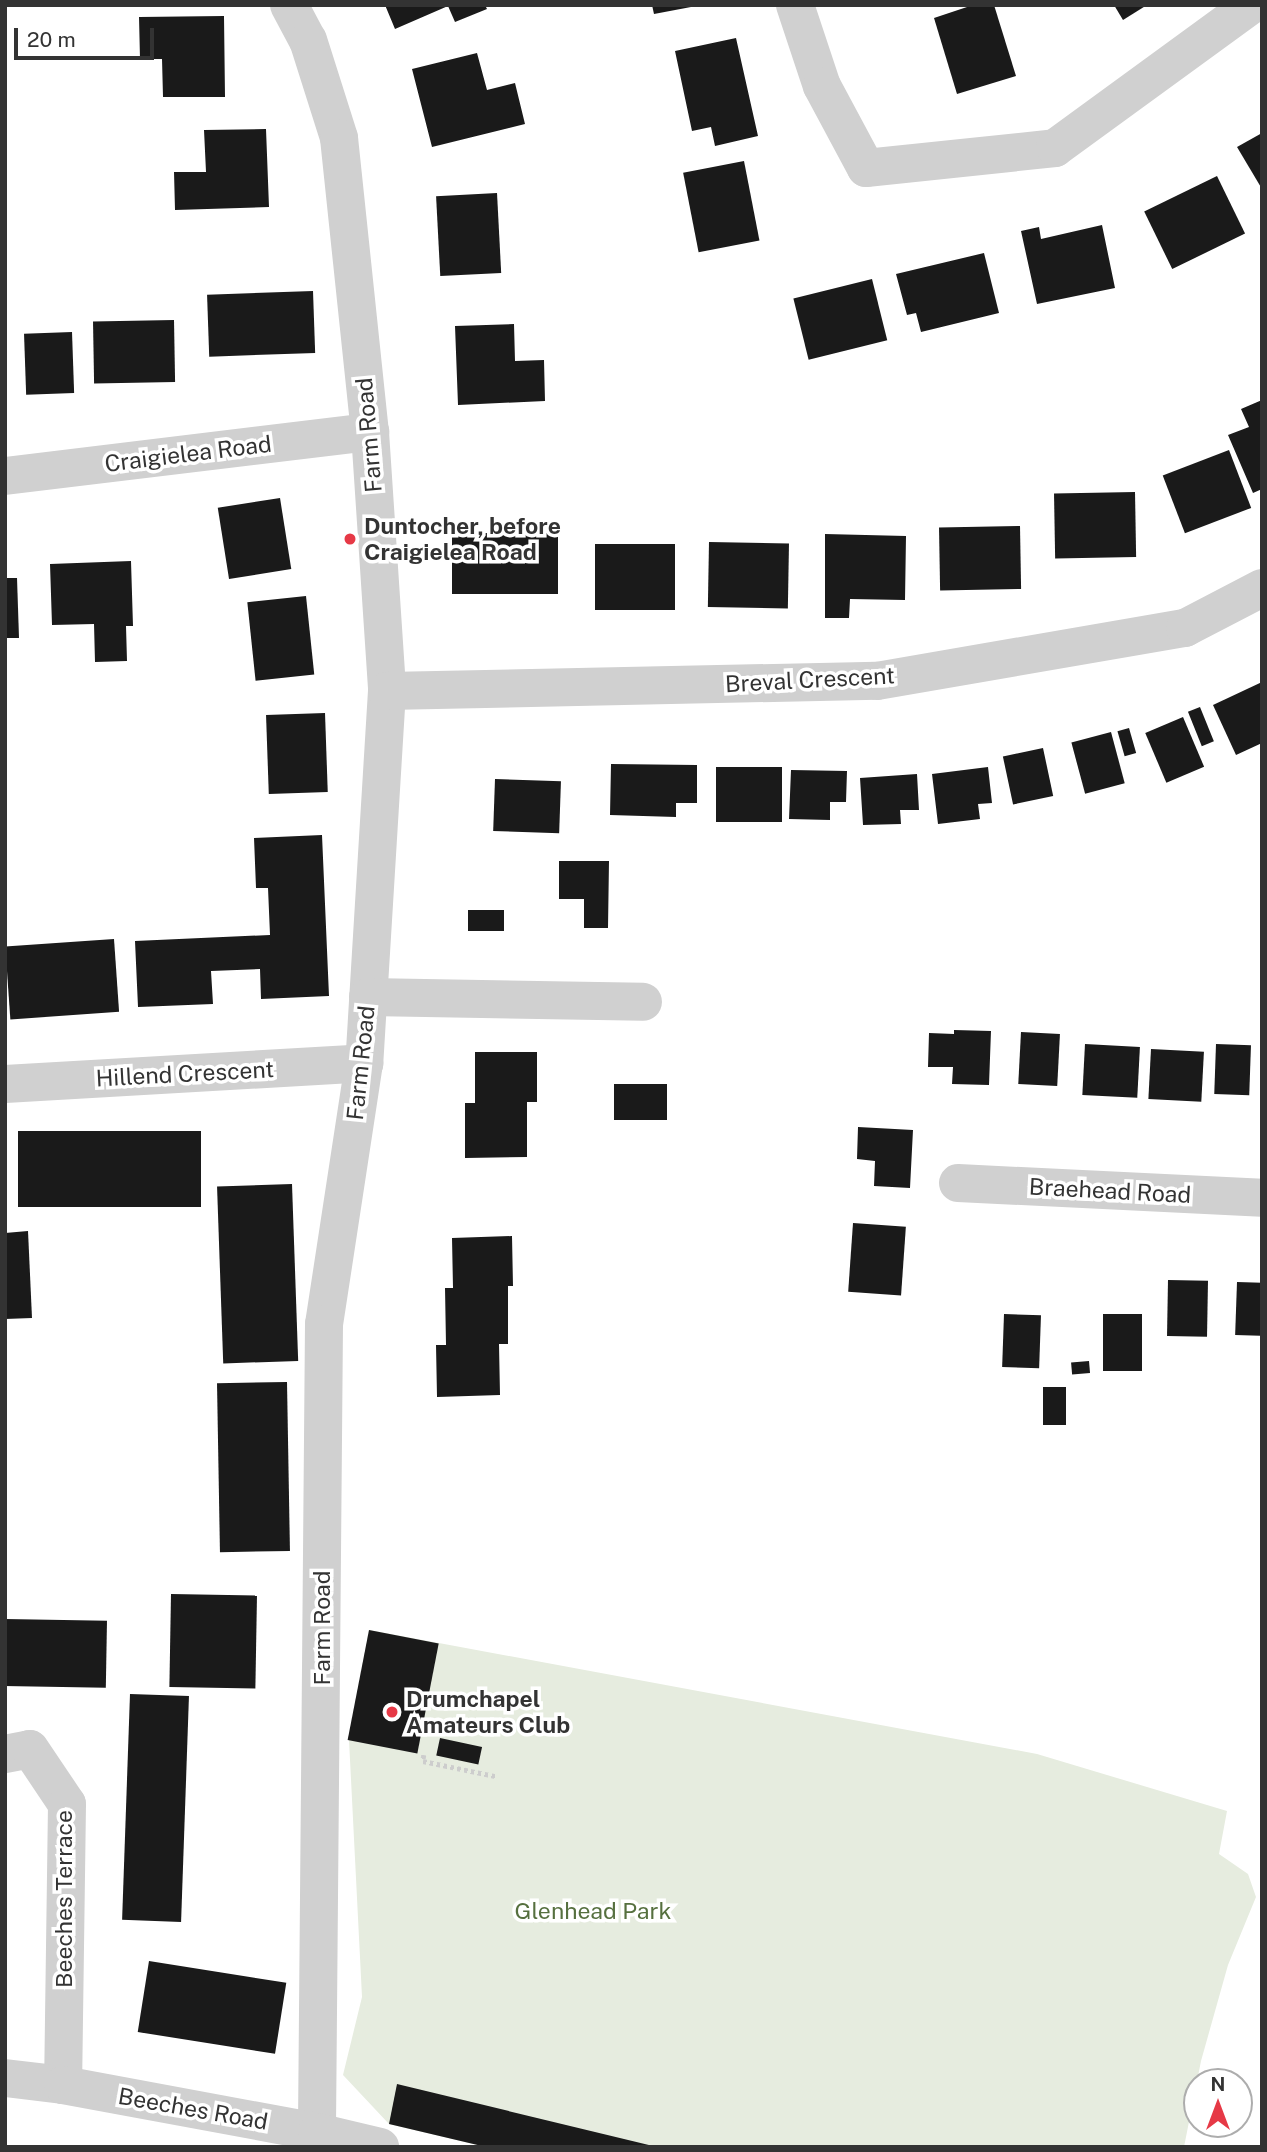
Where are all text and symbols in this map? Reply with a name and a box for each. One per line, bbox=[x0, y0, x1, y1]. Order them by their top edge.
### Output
scale bar bbox=[18, 14, 158, 58]
text: 20 m bbox=[27, 27, 76, 52]
street label: Farm Road bbox=[350, 376, 388, 494]
street label: Craigielea Road bbox=[103, 430, 273, 478]
place label: Duntocher, before Craigielea Road bbox=[364, 512, 561, 566]
marker: Duntocher, before Craigielea Road bbox=[342, 531, 358, 547]
street label: Breval Crescent bbox=[724, 662, 896, 698]
street label: Farm Road bbox=[341, 1004, 381, 1122]
street label: Hillend Crescent bbox=[95, 1056, 275, 1092]
street label: Braehead Road bbox=[1028, 1173, 1192, 1209]
street label: Farm Road bbox=[308, 1570, 336, 1686]
place label: Drumchapel Amateurs Club bbox=[406, 1685, 570, 1739]
marker: Drumchapel Amateurs Club bbox=[384, 1704, 400, 1720]
street label: Beeches Terrace bbox=[50, 1810, 78, 1988]
park label: Glenhead Park bbox=[515, 1897, 671, 1925]
north arrow bbox=[1183, 2068, 1253, 2138]
text: N bbox=[1211, 2073, 1225, 2095]
street label: Beeches Road bbox=[116, 2082, 270, 2136]

